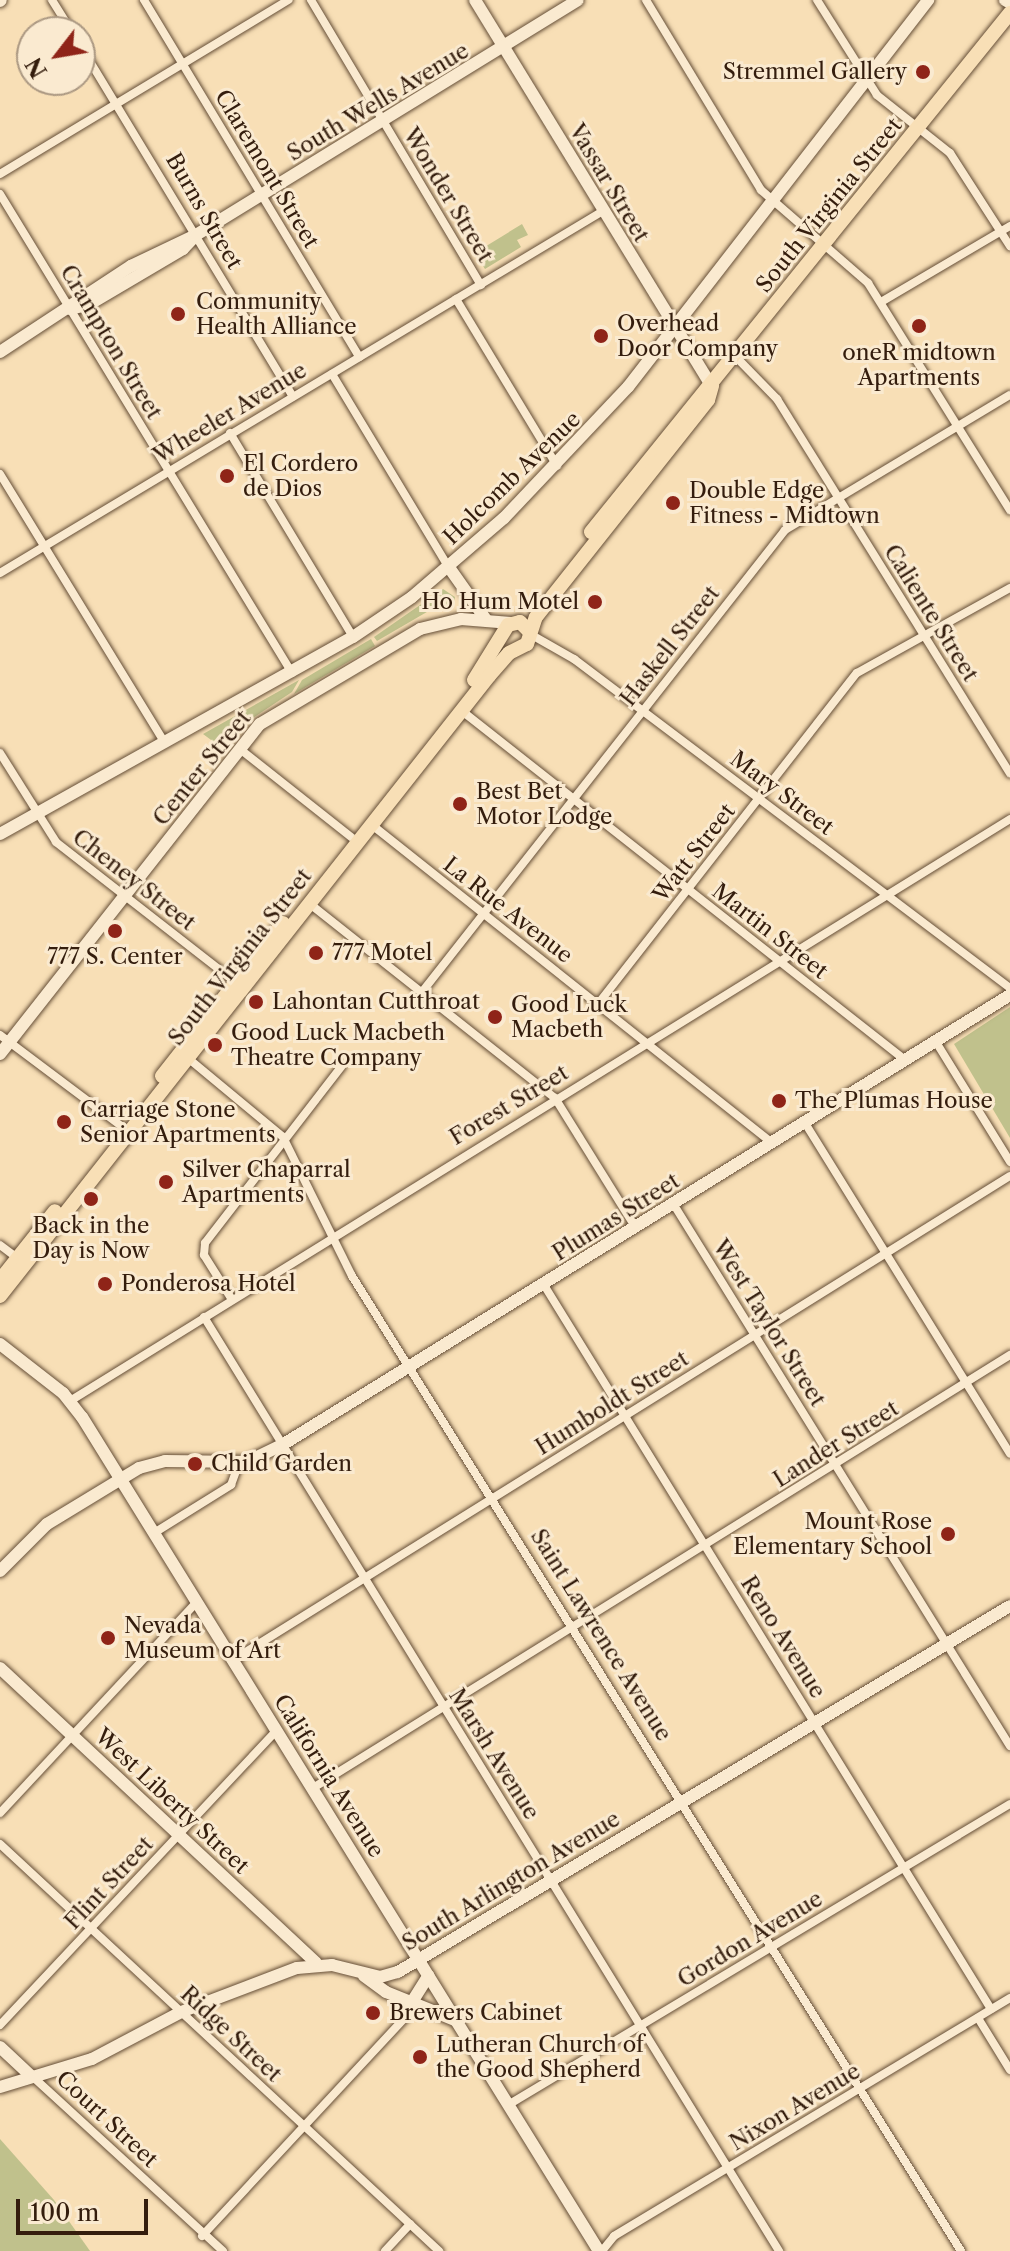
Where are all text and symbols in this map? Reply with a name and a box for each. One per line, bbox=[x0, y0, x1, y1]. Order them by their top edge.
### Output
north arrow bbox=[16, 16, 96, 96]
street label: South Wells Avenue bbox=[282, 37, 474, 167]
text: N bbox=[20, 52, 53, 83]
place label: Stremmel Gallery bbox=[723, 59, 907, 85]
marker: Stremmel Gallery bbox=[914, 63, 932, 81]
street label: Claremont Street bbox=[209, 85, 325, 253]
street label: South Virginia Street bbox=[750, 112, 908, 298]
street label: Vassar Street bbox=[563, 119, 655, 247]
street label: Wonder Street bbox=[397, 123, 499, 267]
street label: Burns Street bbox=[160, 148, 248, 274]
street label: Crampton Street bbox=[55, 260, 167, 424]
place label: Community Health Alliance bbox=[196, 288, 358, 340]
marker: Community Health Alliance bbox=[167, 303, 189, 325]
place label: Overhead Door Company bbox=[617, 310, 778, 362]
marker: oneR midtown Apartments bbox=[910, 317, 928, 335]
marker: Overhead Door Company bbox=[592, 327, 610, 345]
place label: oneR midtown Apartments bbox=[842, 339, 996, 390]
street label: Wheeler Avenue bbox=[148, 357, 312, 469]
street label: Holcomb Avenue bbox=[438, 406, 586, 550]
place label: El Cordero de Dios bbox=[243, 450, 358, 502]
marker: El Cordero de Dios bbox=[218, 467, 236, 485]
place label: Double Edge Fitness - Midtown bbox=[689, 477, 880, 528]
marker: Double Edge Fitness - Midtown bbox=[664, 494, 682, 512]
street label: Caliente Street bbox=[878, 540, 984, 686]
street label: Haskell Street bbox=[615, 581, 725, 711]
place label: Ho Hum Motel bbox=[421, 589, 579, 615]
marker: Ho Hum Motel bbox=[586, 593, 604, 611]
street label: Center Street bbox=[147, 705, 257, 831]
street label: Mary Street bbox=[725, 745, 839, 841]
place label: Best Bet Motor Lodge bbox=[476, 778, 613, 830]
marker: Best Bet Motor Lodge bbox=[451, 795, 469, 813]
street label: Watt Street bbox=[647, 799, 741, 907]
street label: Cheney Street bbox=[67, 824, 201, 936]
street label: La Rue Avenue bbox=[438, 851, 578, 969]
street label: South Virginia Street bbox=[163, 863, 317, 1051]
street label: Martin Street bbox=[707, 878, 833, 984]
marker: 777 S. Center bbox=[106, 922, 124, 940]
place label: 777 Motel bbox=[332, 940, 432, 966]
place label: 777 S. Center bbox=[47, 944, 183, 970]
marker: 777 Motel bbox=[307, 944, 325, 962]
place label: Lahontan Cutthroat bbox=[272, 989, 480, 1015]
place label: Good Luck Macbeth bbox=[511, 991, 627, 1042]
marker: Lahontan Cutthroat bbox=[247, 993, 265, 1011]
marker: Good Luck Macbeth bbox=[486, 1008, 504, 1026]
place label: Good Luck Macbeth Theatre Company bbox=[231, 1019, 445, 1070]
marker: Good Luck Macbeth Theatre Company bbox=[206, 1036, 224, 1054]
street label: Forest Street bbox=[445, 1059, 573, 1151]
place label: The Plumas House bbox=[795, 1088, 993, 1114]
marker: The Plumas House bbox=[770, 1092, 788, 1110]
place label: Carriage Stone Senior Apartments bbox=[80, 1096, 277, 1148]
marker: Carriage Stone Senior Apartments bbox=[55, 1113, 73, 1131]
place label: Silver Chaparral Apartments bbox=[182, 1156, 351, 1208]
street label: Plumas Street bbox=[548, 1168, 684, 1266]
marker: Silver Chaparral Apartments bbox=[157, 1173, 175, 1191]
marker: Back in the Day is Now bbox=[82, 1190, 100, 1208]
place label: Back in the Day is Now bbox=[32, 1212, 150, 1264]
street label: West Taylor Street bbox=[707, 1234, 831, 1412]
place label: Ponderosa Hotel bbox=[121, 1271, 296, 1297]
marker: Ponderosa Hotel bbox=[96, 1275, 114, 1293]
street label: Humboldt Street bbox=[531, 1345, 693, 1461]
street label: Lander Street bbox=[768, 1395, 904, 1493]
place label: Child Garden bbox=[211, 1451, 352, 1477]
marker: Child Garden bbox=[186, 1455, 204, 1473]
place label: Mount Rose Elementary School bbox=[733, 1508, 932, 1560]
street label: Saint Lawrence Avenue bbox=[525, 1524, 677, 1746]
marker: Mount Rose Elementary School bbox=[939, 1525, 957, 1543]
street label: Reno Avenue bbox=[735, 1571, 831, 1703]
place label: Nevada Museum of Art bbox=[124, 1612, 282, 1664]
marker: Nevada Museum of Art bbox=[99, 1629, 117, 1647]
street label: Marsh Avenue bbox=[443, 1683, 545, 1825]
street label: California Avenue bbox=[268, 1689, 390, 1863]
street label: West Liberty Street bbox=[89, 1723, 255, 1879]
street label: South Arlington Avenue bbox=[397, 1805, 625, 1957]
street label: Flint Street bbox=[59, 1831, 159, 1935]
street label: Gordon Avenue bbox=[673, 1885, 827, 1993]
street label: Ridge Street bbox=[175, 1981, 287, 2087]
place label: Brewers Cabinet bbox=[389, 2000, 562, 2026]
marker: Brewers Cabinet bbox=[364, 2004, 382, 2022]
place label: Lutheran Church of the Good Shepherd bbox=[436, 2031, 644, 2082]
marker: Lutheran Church of the Good Shepherd bbox=[411, 2048, 429, 2066]
street label: Nixon Avenue bbox=[725, 2057, 865, 2157]
street label: Court Street bbox=[51, 2065, 163, 2173]
scale bar bbox=[20, 2183, 152, 2233]
text: 100 m bbox=[30, 2198, 99, 2227]

